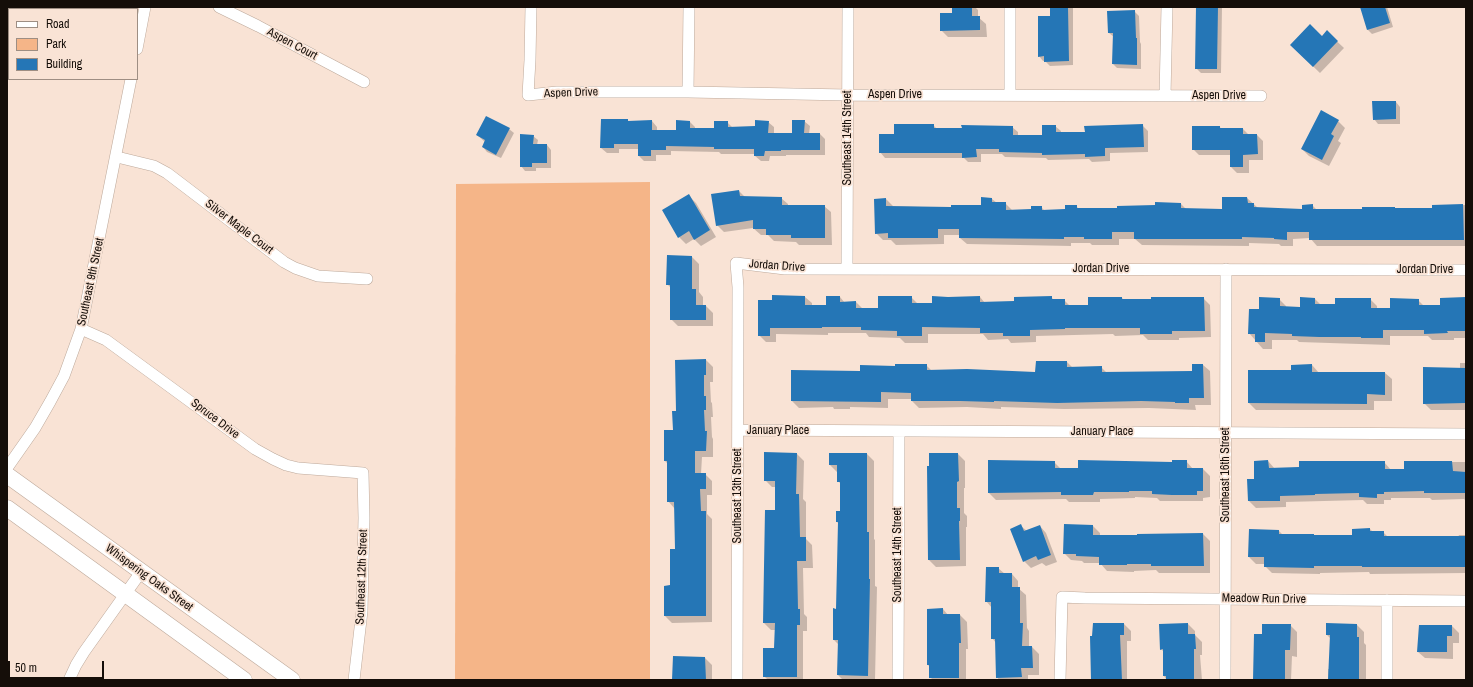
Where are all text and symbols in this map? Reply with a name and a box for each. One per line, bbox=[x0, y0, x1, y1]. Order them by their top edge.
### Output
legend bbox=[8, 8, 138, 80]
text: Road bbox=[46, 16, 70, 32]
street label: Aspen Court bbox=[264, 25, 320, 63]
text: Park bbox=[46, 36, 66, 52]
text: Building bbox=[46, 56, 82, 72]
street label: Aspen Drive bbox=[544, 85, 598, 101]
street label: Aspen Drive bbox=[868, 88, 922, 102]
street label: Aspen Drive bbox=[1192, 89, 1246, 103]
street label: Southeast 14th Street bbox=[841, 90, 855, 186]
street label: Silver Maple Court bbox=[202, 197, 276, 257]
street label: Southeast 9th Street bbox=[75, 237, 107, 327]
street label: Jordan Drive bbox=[748, 257, 806, 275]
street label: Jordan Drive bbox=[1073, 262, 1129, 276]
street label: Jordan Drive bbox=[1397, 263, 1453, 277]
street label: Spruce Drive bbox=[188, 396, 242, 442]
street label: January Place bbox=[747, 424, 809, 438]
street label: January Place bbox=[1071, 425, 1133, 439]
street label: Southeast 16th Street bbox=[1219, 427, 1233, 523]
street label: Southeast 13th Street bbox=[731, 448, 745, 544]
street label: Southeast 14th Street bbox=[891, 507, 905, 603]
street label: Southeast 12th Street bbox=[353, 529, 371, 625]
street label: Whispering Oaks Street bbox=[102, 541, 196, 615]
street label: Meadow Run Drive bbox=[1222, 591, 1306, 607]
scale bar bbox=[10, 653, 106, 679]
text: 50 m bbox=[15, 660, 37, 676]

